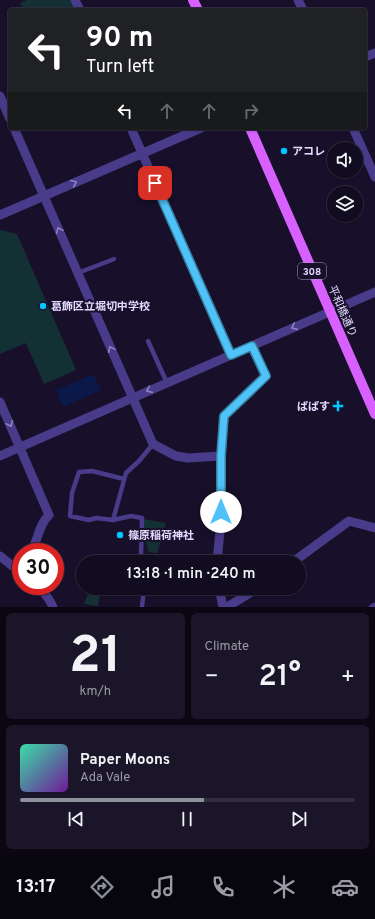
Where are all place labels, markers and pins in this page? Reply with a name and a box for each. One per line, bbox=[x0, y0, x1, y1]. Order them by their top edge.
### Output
place label: アコレ bbox=[292, 145, 325, 159]
marker: アコレ bbox=[279, 146, 289, 156]
pin bbox=[138, 166, 172, 200]
place label: 葛飾区立堀切中学校 bbox=[51, 300, 150, 314]
marker: 葛飾区立堀切中学校 bbox=[38, 301, 48, 311]
place label: ぱぱす bbox=[297, 400, 330, 414]
marker: ぱぱす bbox=[333, 401, 343, 411]
place label: 篠原稲荷神社 bbox=[128, 529, 194, 543]
marker: 篠原稲荷神社 bbox=[115, 530, 125, 540]

